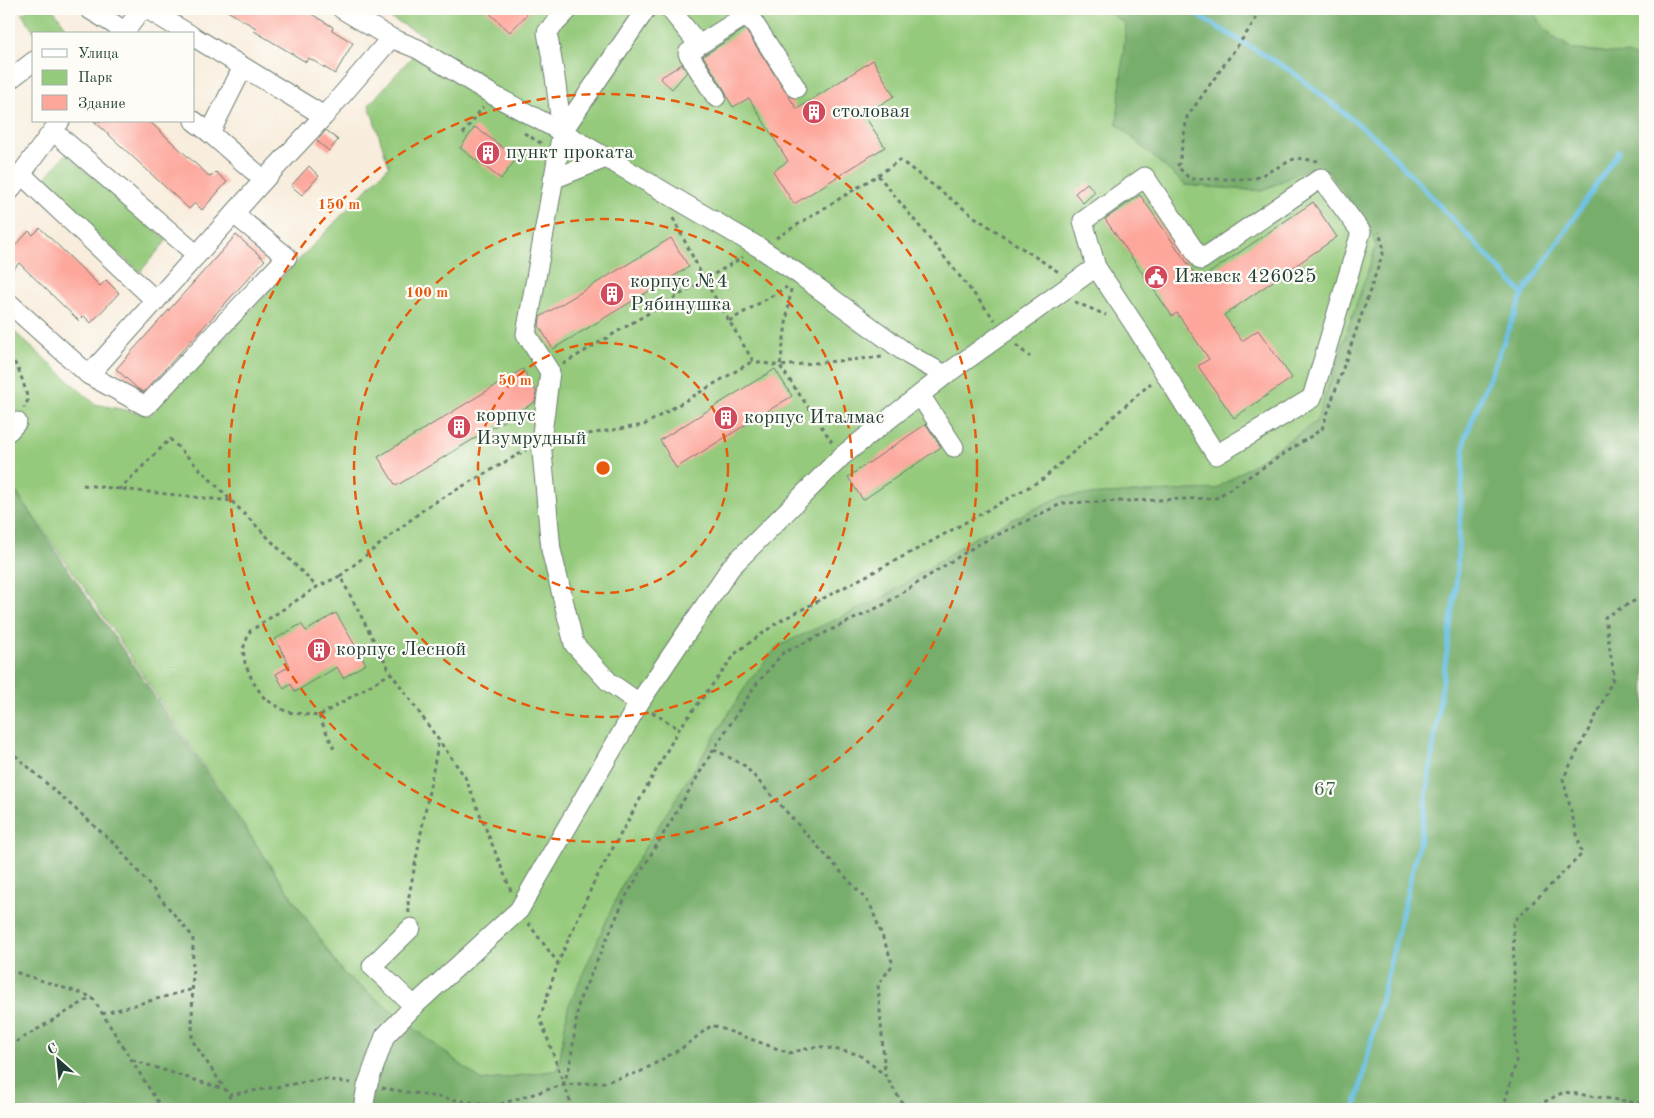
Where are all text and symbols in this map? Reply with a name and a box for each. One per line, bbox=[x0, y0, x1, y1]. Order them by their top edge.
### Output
legend bbox=[32, 32, 195, 122]
text: Улица bbox=[78, 47, 119, 62]
text: Парк bbox=[78, 71, 113, 86]
text: Здание bbox=[78, 97, 125, 112]
building icon: столовая bbox=[801, 99, 827, 125]
place label: столовая bbox=[832, 102, 910, 122]
building icon: пункт проката bbox=[475, 140, 501, 166]
place label: пункт проката bbox=[506, 143, 634, 163]
text: 150 m bbox=[318, 198, 360, 213]
public building icon: Ижевск 426025 bbox=[1143, 264, 1169, 290]
place label: Ижевск 426025 bbox=[1174, 267, 1317, 287]
place label: корпус №4 Рябинушка bbox=[630, 272, 732, 315]
building icon: корпус №4 Рябинушка bbox=[599, 281, 625, 307]
text: 100 m bbox=[406, 286, 448, 301]
text: 50 m bbox=[498, 374, 532, 389]
building icon: корпус Италмас bbox=[713, 405, 739, 431]
place label: корпус Изумрудный bbox=[476, 406, 587, 449]
place label: корпус Италмас bbox=[744, 408, 884, 428]
building icon: корпус Изумрудный bbox=[446, 414, 472, 440]
centre of rings bbox=[594, 459, 612, 477]
building icon: корпус Лесной bbox=[306, 637, 332, 663]
place label: корпус Лесной bbox=[336, 640, 466, 660]
park label: 67 bbox=[1313, 780, 1337, 800]
north arrow bbox=[32, 1036, 82, 1086]
text: С bbox=[45, 1041, 60, 1058]

